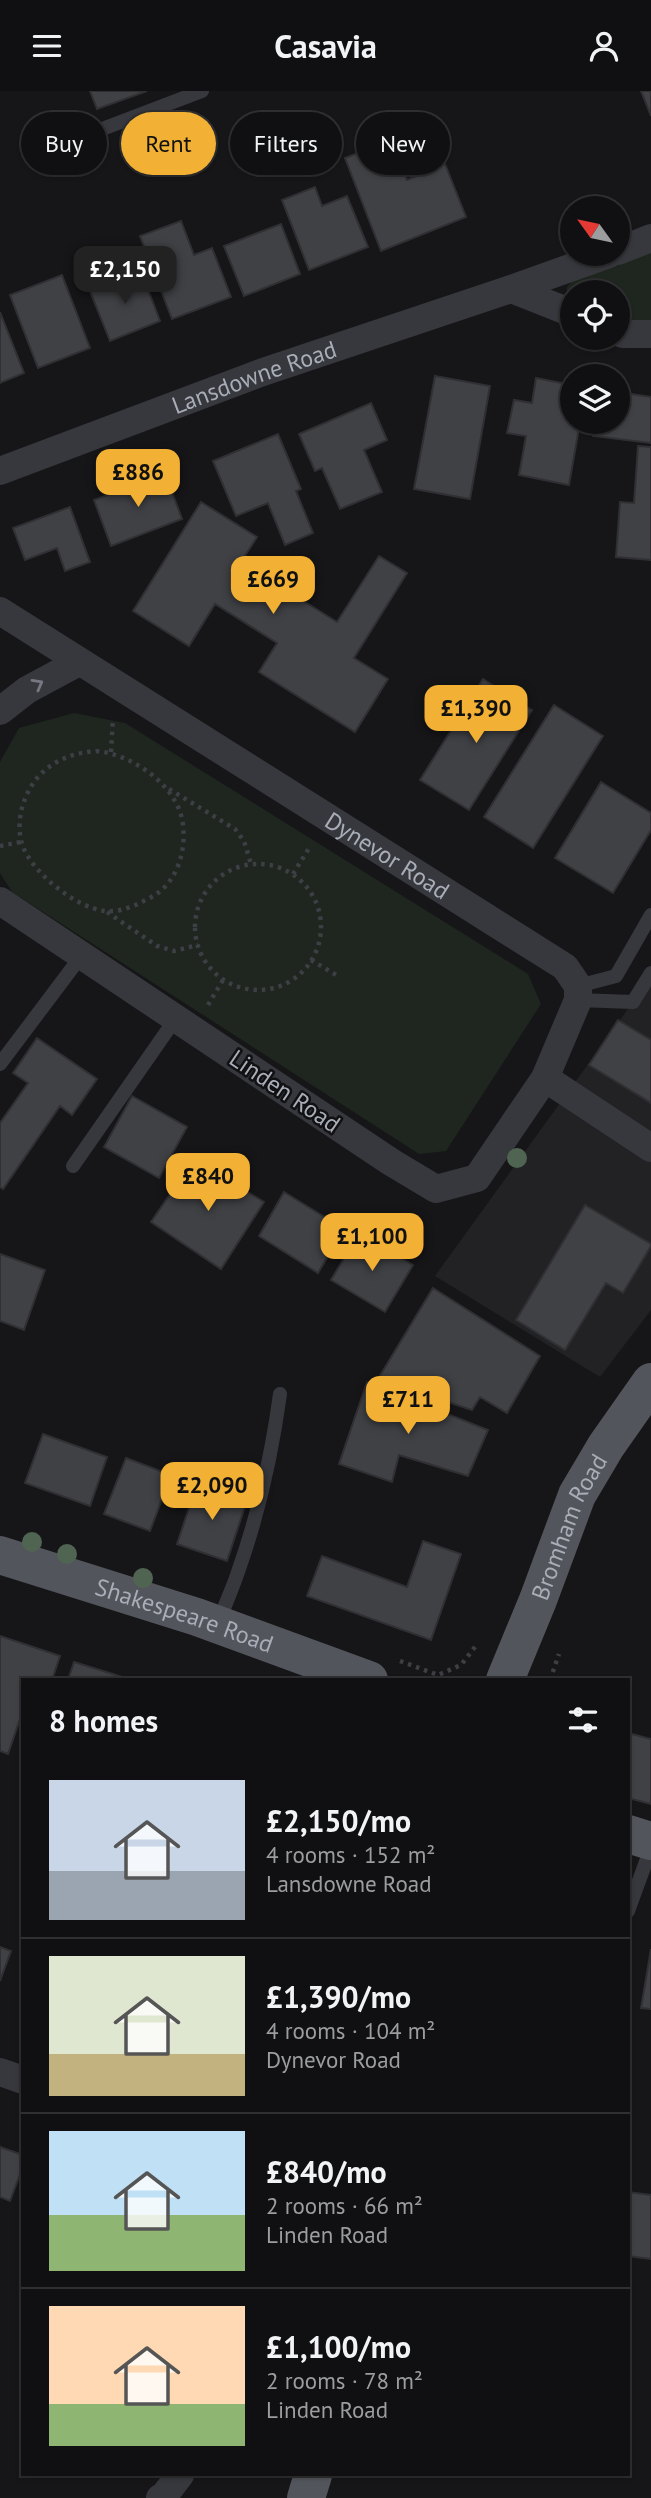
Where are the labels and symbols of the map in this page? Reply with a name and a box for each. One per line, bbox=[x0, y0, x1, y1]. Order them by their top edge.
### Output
north arrow bbox=[560, 196, 630, 266]
pin: £2,150 bbox=[68, 247, 182, 306]
street label: Lansdowne Road bbox=[167, 333, 340, 420]
pin: £886 bbox=[97, 449, 179, 509]
pin: £669 bbox=[232, 557, 314, 616]
one-way arrow bbox=[31, 679, 43, 692]
pin: £1,390 bbox=[419, 685, 533, 745]
street label: Dynevor Road bbox=[320, 804, 455, 906]
street label: Linden Road bbox=[224, 1043, 346, 1139]
pin: £840 bbox=[167, 1153, 249, 1213]
pin: £1,100 bbox=[315, 1213, 429, 1273]
pin: £711 bbox=[367, 1377, 449, 1436]
street label: Bromham Road bbox=[524, 1448, 614, 1604]
pin: £2,090 bbox=[155, 1463, 269, 1522]
street label: Shakespeare Road bbox=[92, 1571, 278, 1659]

